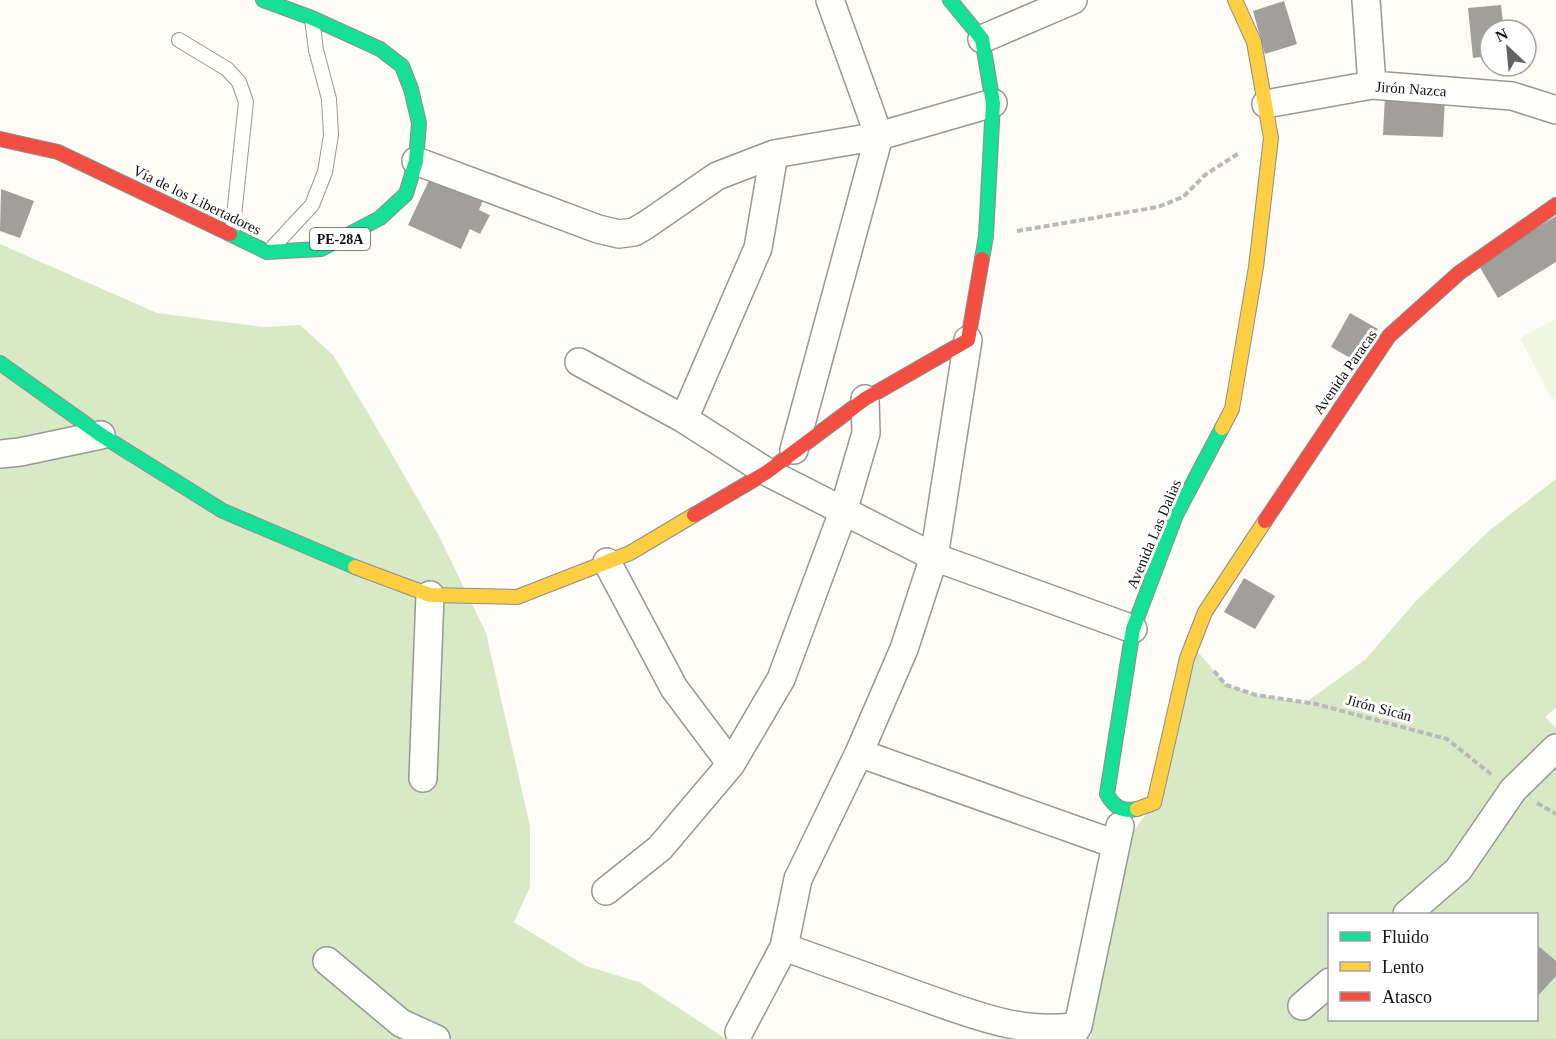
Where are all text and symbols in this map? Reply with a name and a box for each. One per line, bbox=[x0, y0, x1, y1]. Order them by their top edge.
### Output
north arrow bbox=[1478, 18, 1538, 78]
text: N bbox=[1493, 25, 1511, 45]
street label: Jirón Nazca bbox=[1375, 79, 1447, 99]
street label: Vía de los Libertadores bbox=[130, 162, 264, 238]
road number: PE-28A bbox=[310, 228, 370, 250]
street label: Avenida Paracas bbox=[1310, 327, 1380, 417]
street label: Avenida Las Dalias bbox=[1124, 477, 1184, 591]
street label: Jirón Sicán bbox=[1345, 692, 1414, 725]
legend bbox=[1328, 913, 1538, 1021]
text: Fluido bbox=[1382, 927, 1429, 947]
text: Lento bbox=[1382, 957, 1424, 977]
text: Atasco bbox=[1382, 987, 1432, 1007]

